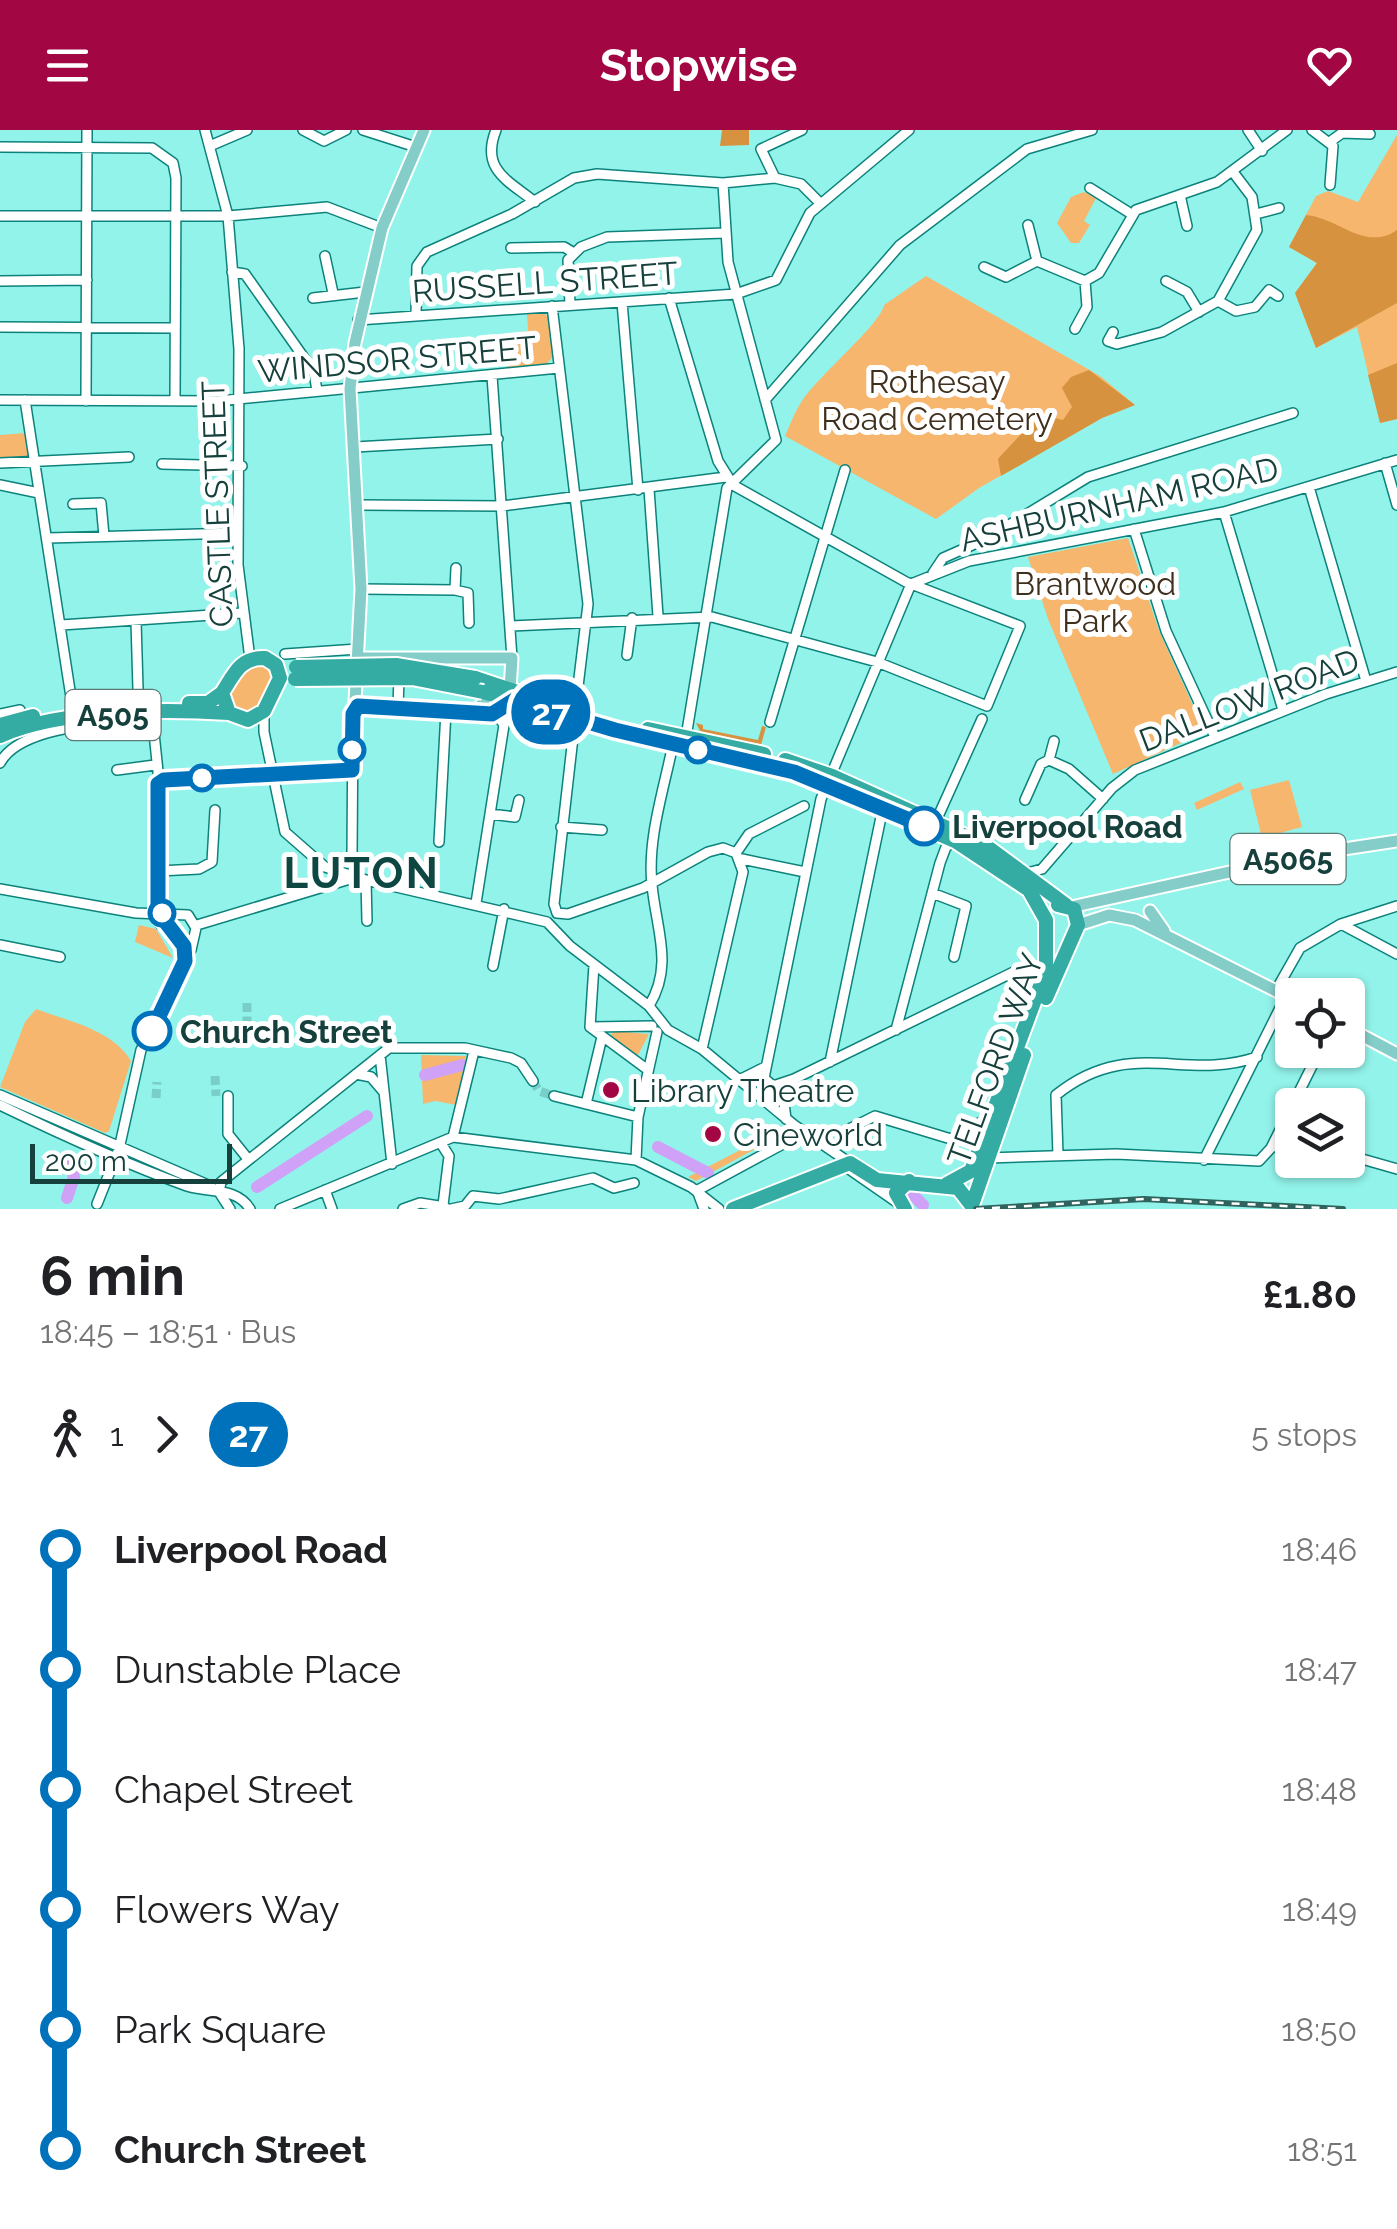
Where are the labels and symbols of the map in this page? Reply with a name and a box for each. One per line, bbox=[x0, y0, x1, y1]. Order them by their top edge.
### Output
street label: RUSSELL STREET bbox=[411, 254, 679, 310]
street label: WINDSOR STREET bbox=[256, 328, 538, 390]
park label: Rothesay Road Cemetery bbox=[821, 363, 1053, 437]
street label: CASTLE STREET bbox=[194, 380, 240, 628]
street label: ASHBURNHAM ROAD bbox=[956, 449, 1282, 559]
park label: Brantwood Park bbox=[1014, 565, 1176, 639]
street label: DALLOW ROAD bbox=[1134, 641, 1364, 759]
line badge: 27 bbox=[506, 680, 596, 744]
road number: A505 bbox=[66, 690, 160, 740]
unlabelled marker bbox=[339, 737, 365, 763]
unlabelled marker bbox=[685, 737, 711, 763]
unlabelled marker bbox=[189, 765, 215, 791]
marker: Liverpool Road bbox=[905, 807, 943, 845]
place label: Liverpool Road bbox=[952, 808, 1183, 845]
road number: A5065 bbox=[1230, 834, 1346, 884]
district label: LUTON bbox=[284, 849, 440, 898]
unlabelled marker bbox=[149, 900, 175, 926]
street label: TELFORD WAY bbox=[940, 948, 1050, 1170]
marker: Church Street bbox=[133, 1012, 171, 1050]
place label: Church Street bbox=[180, 1013, 392, 1050]
place label: Library Theatre bbox=[631, 1072, 854, 1109]
marker: Library Theatre bbox=[600, 1079, 622, 1101]
place label: Cineworld bbox=[733, 1116, 883, 1153]
marker: Cineworld bbox=[702, 1123, 724, 1145]
scale bar bbox=[30, 1139, 232, 1184]

